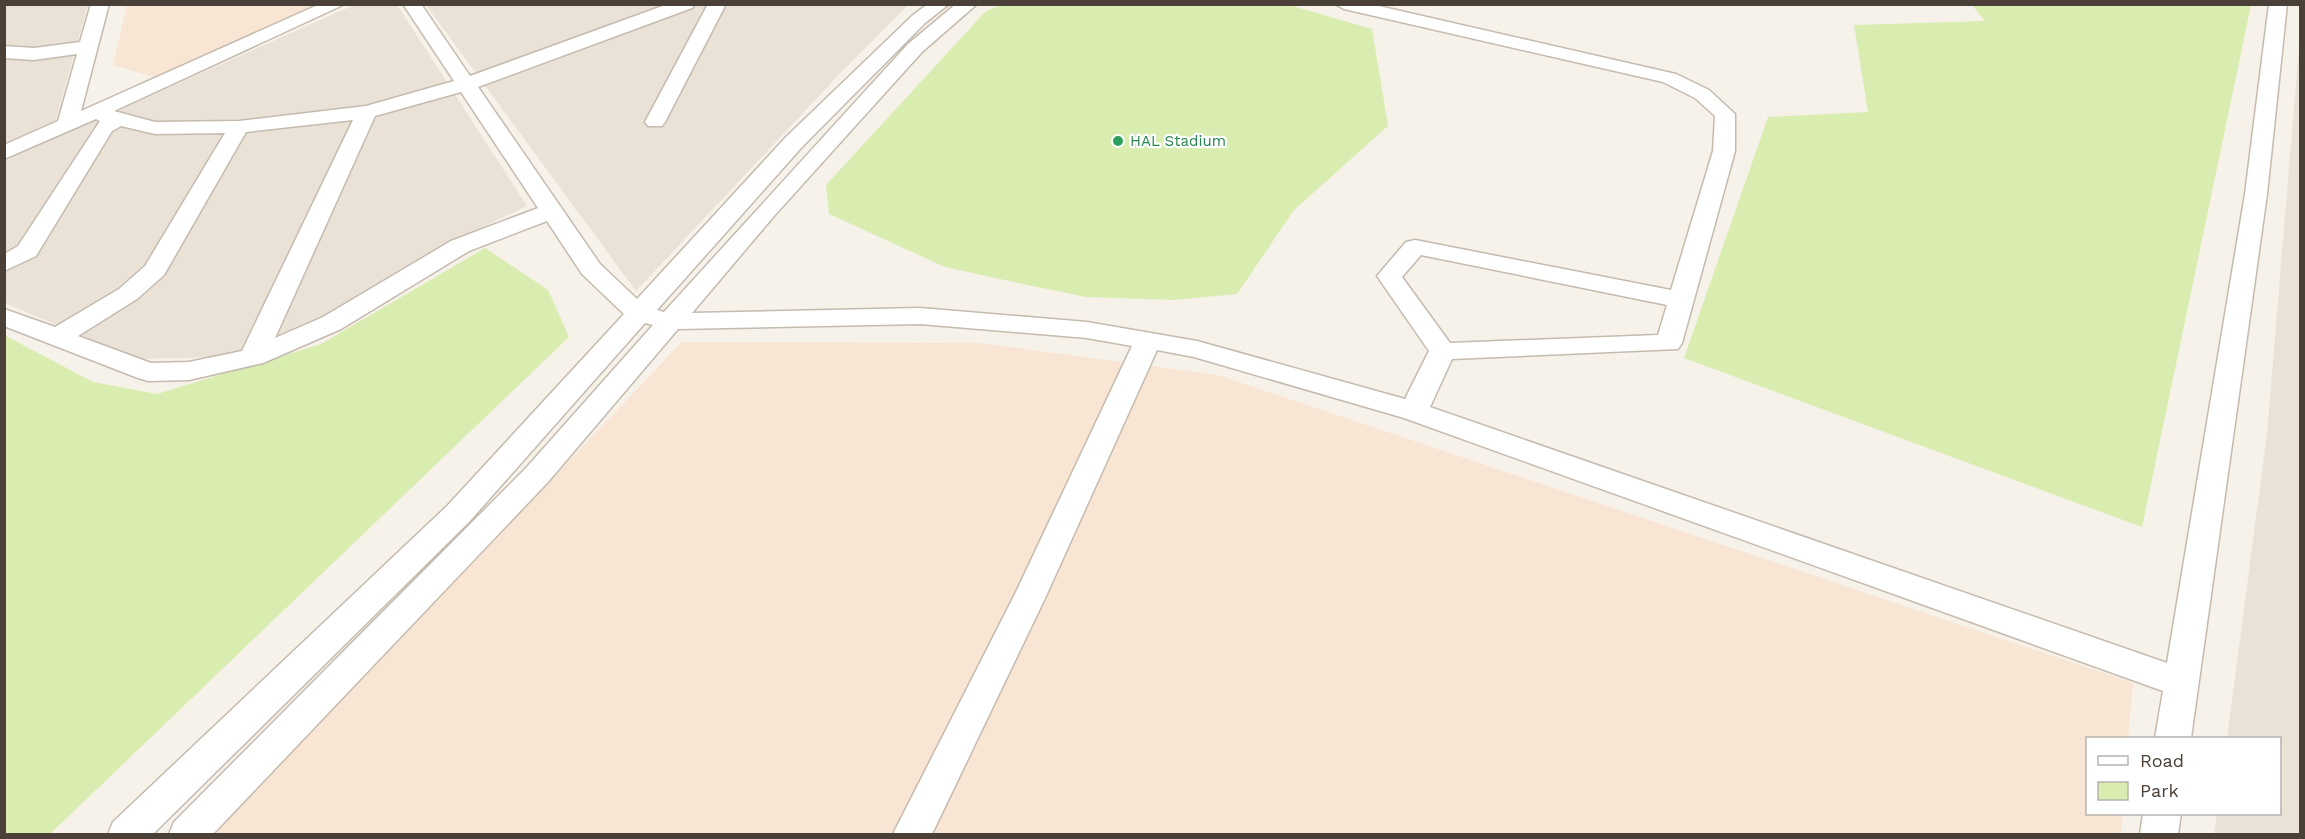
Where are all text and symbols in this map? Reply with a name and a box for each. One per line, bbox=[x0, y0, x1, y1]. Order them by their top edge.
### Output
place label: HAL Stadium bbox=[1130, 132, 1226, 150]
marker: HAL Stadium bbox=[1111, 134, 1125, 148]
legend bbox=[2086, 737, 2281, 815]
text: Road bbox=[2140, 750, 2184, 771]
text: Park bbox=[2140, 780, 2179, 801]

